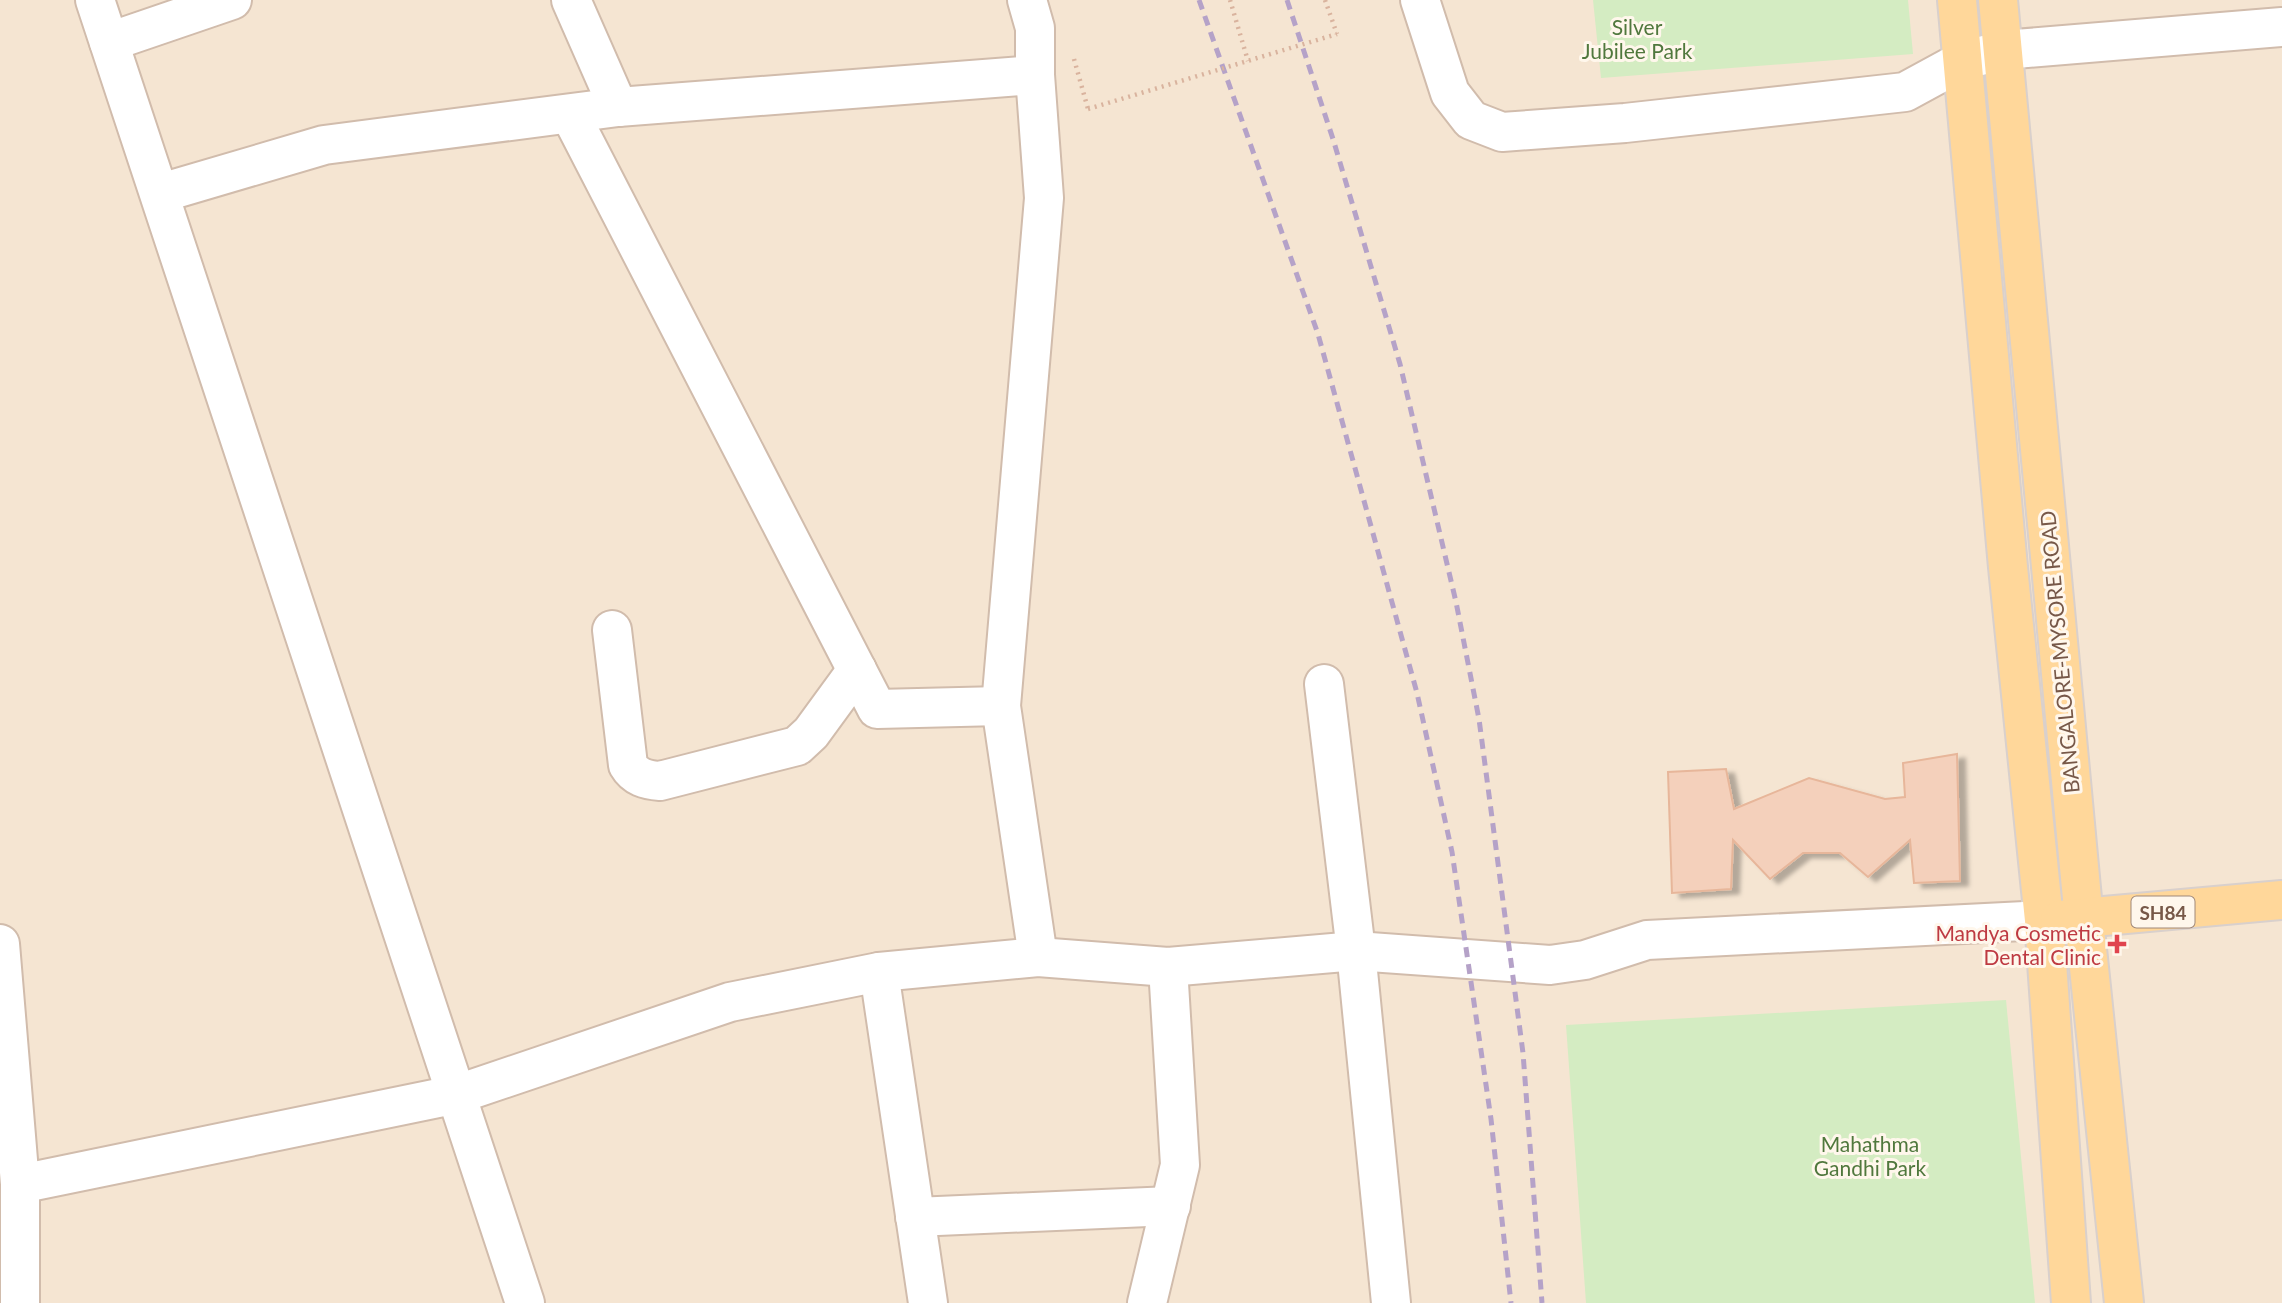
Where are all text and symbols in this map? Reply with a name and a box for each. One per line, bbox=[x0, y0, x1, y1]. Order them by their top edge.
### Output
park label: Silver Jubilee Park bbox=[1582, 14, 1693, 63]
street label: BANGALORE-MYSORE ROAD bbox=[2034, 510, 2084, 794]
road number: SH84 bbox=[2132, 896, 2194, 928]
place label: Mandya Cosmetic Dental Clinic bbox=[1935, 920, 2101, 969]
marker: Mandya Cosmetic Dental Clinic bbox=[2107, 934, 2127, 954]
park label: Mahathma Gandhi Park bbox=[1814, 1131, 1927, 1180]

